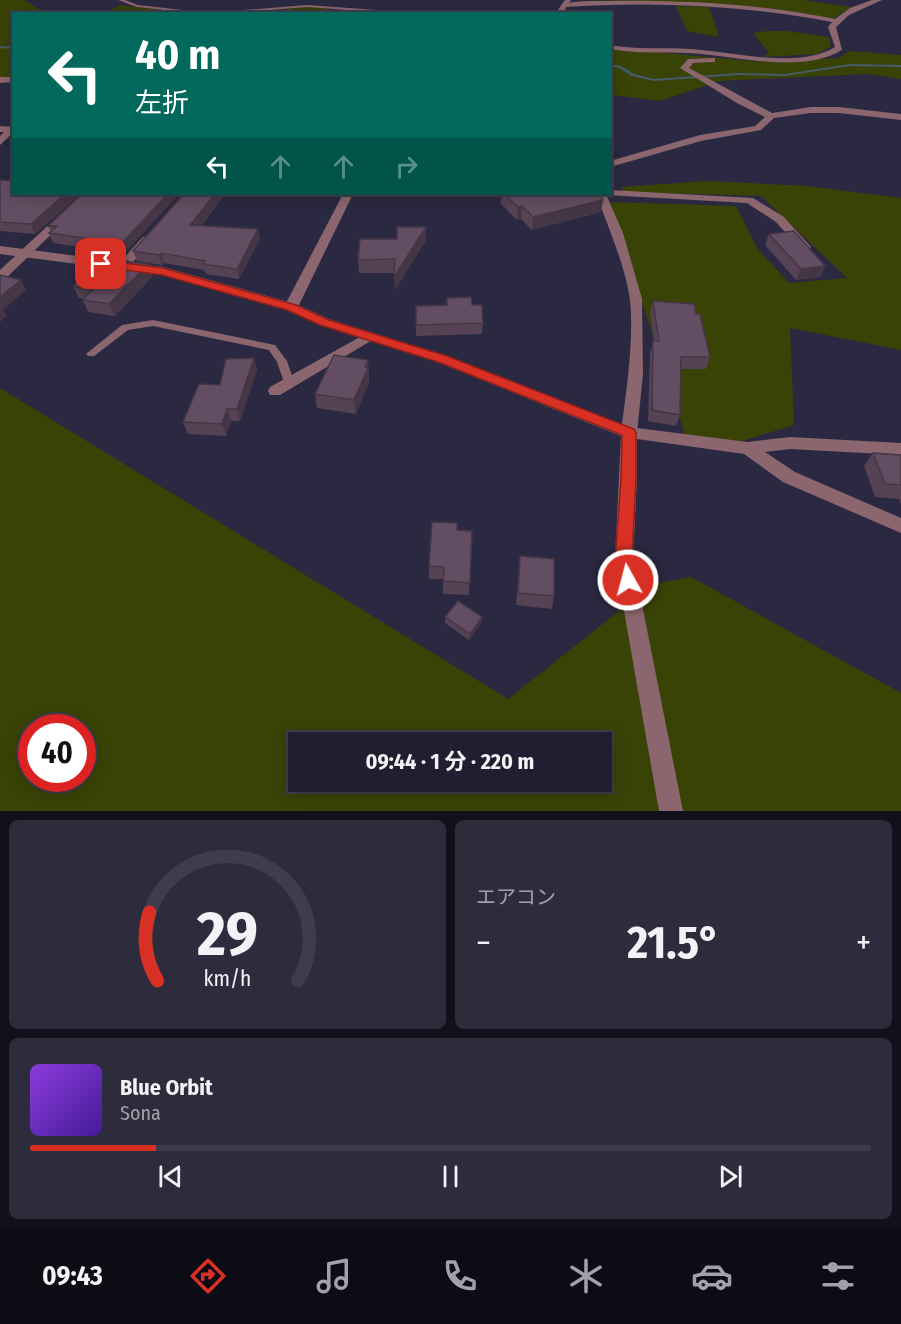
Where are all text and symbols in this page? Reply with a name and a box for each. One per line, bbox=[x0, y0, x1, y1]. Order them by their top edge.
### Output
text: 40 m bbox=[135, 30, 220, 80]
icon: left bbox=[36, 36, 114, 114]
text: 左折 bbox=[135, 87, 189, 119]
icon: left bbox=[201, 150, 234, 183]
icon: ahead bbox=[264, 150, 297, 183]
icon: ahead bbox=[327, 150, 360, 183]
icon: right bbox=[390, 150, 423, 183]
pin bbox=[75, 238, 126, 289]
icon: arrive bbox=[84, 247, 117, 280]
position arrow bbox=[596, 548, 660, 612]
speed limit sign: 40 bbox=[18, 714, 96, 792]
text: 09:44 · 1 分 · 220 m bbox=[366, 748, 534, 775]
text: エアコン bbox=[476, 885, 556, 909]
text: 29 bbox=[196, 897, 258, 972]
text: 21.5° bbox=[627, 916, 720, 970]
text: − bbox=[476, 923, 491, 963]
text: + bbox=[856, 923, 871, 963]
text: km/h bbox=[204, 967, 251, 993]
text: Blue Orbit bbox=[120, 1074, 213, 1101]
text: Sona bbox=[120, 1101, 161, 1125]
icon: previous bbox=[154, 1160, 187, 1193]
icon: pause bbox=[434, 1160, 467, 1193]
icon: next bbox=[714, 1160, 747, 1193]
icon: directions bbox=[187, 1255, 229, 1297]
icon: music bbox=[313, 1255, 355, 1297]
icon: phone bbox=[439, 1255, 481, 1297]
icon: climate bbox=[565, 1255, 607, 1297]
icon: car bbox=[691, 1255, 733, 1297]
icon: filters bbox=[817, 1255, 859, 1297]
text: 09:43 bbox=[42, 1260, 103, 1292]

